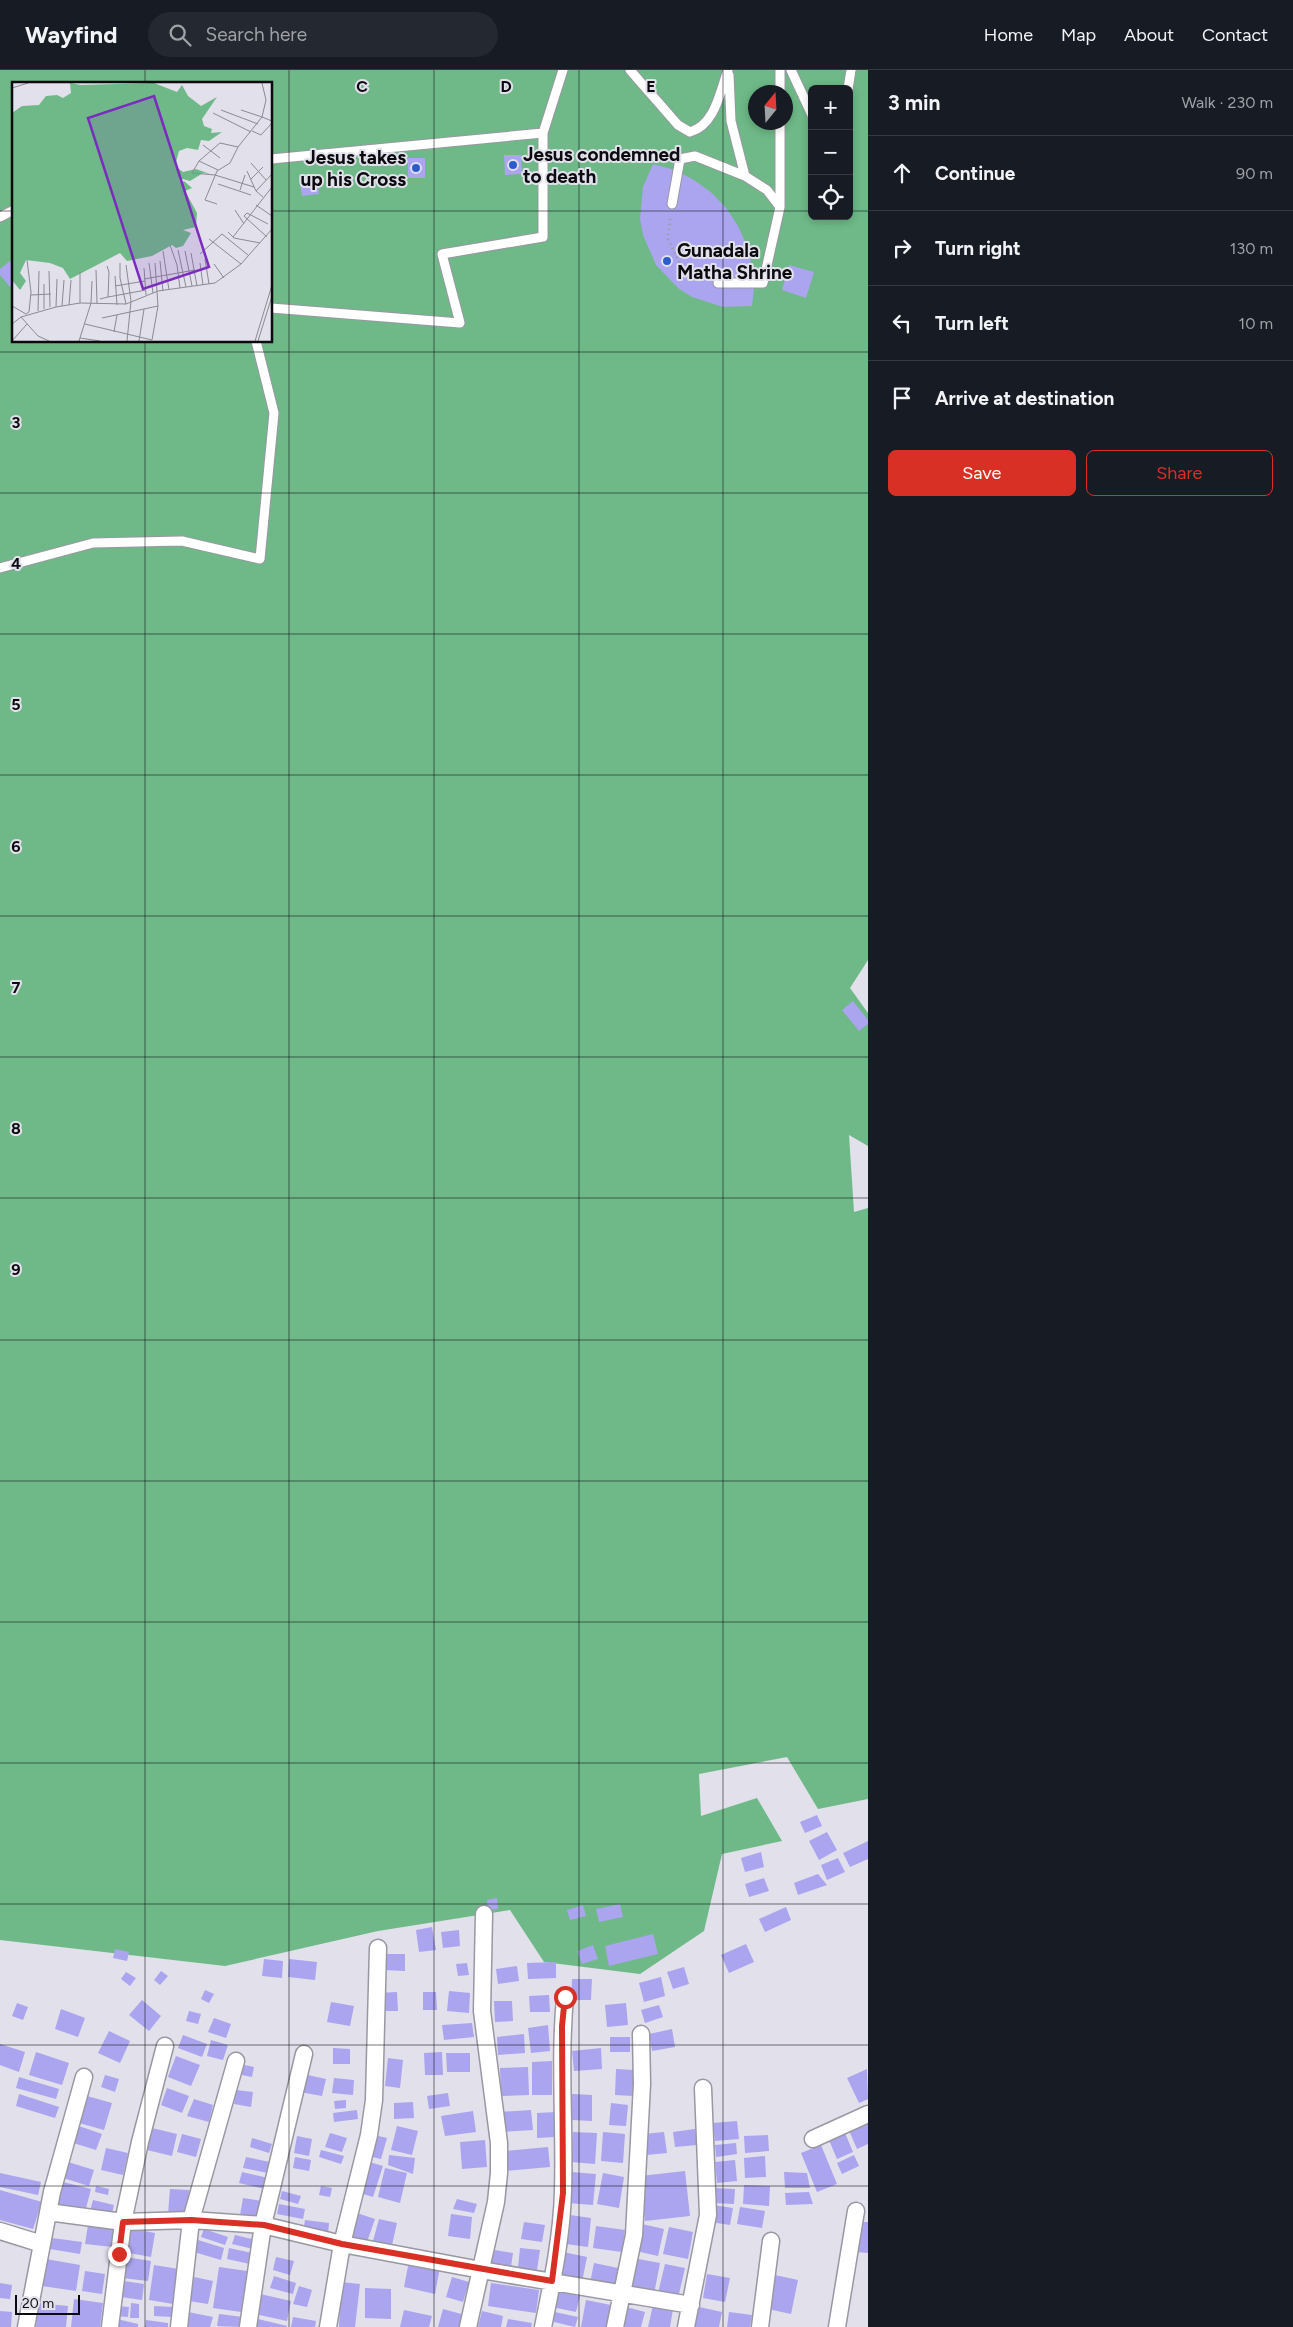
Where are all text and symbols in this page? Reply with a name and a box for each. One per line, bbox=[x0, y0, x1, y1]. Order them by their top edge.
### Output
search box bbox=[148, 12, 498, 57]
text: Wayfind bbox=[25, 20, 118, 49]
icon: search bbox=[166, 21, 194, 49]
text: Search here bbox=[206, 23, 307, 46]
text: Home bbox=[984, 24, 1033, 46]
text: Map bbox=[1061, 24, 1096, 46]
text: About bbox=[1124, 24, 1174, 46]
text: Contact bbox=[1202, 24, 1268, 46]
text: C bbox=[356, 77, 368, 96]
text: D bbox=[500, 77, 512, 96]
text: E bbox=[646, 77, 656, 96]
inset map bbox=[12, 82, 272, 342]
north arrow bbox=[748, 85, 793, 130]
map controls bbox=[808, 85, 853, 220]
button: + bbox=[808, 85, 853, 130]
text: 3 min bbox=[888, 90, 940, 115]
text: Walk · 230 m bbox=[1181, 93, 1273, 112]
button: − bbox=[808, 130, 853, 175]
place label: Jesus condemned to death bbox=[523, 143, 680, 188]
place label: Jesus takes up his Cross bbox=[300, 146, 406, 191]
marker: Jesus condemned to death bbox=[507, 159, 519, 171]
icon: ahead bbox=[888, 159, 916, 187]
marker: Jesus takes up his Cross bbox=[410, 162, 422, 174]
text: Continue bbox=[935, 162, 1015, 185]
text: 90 m bbox=[1236, 164, 1273, 183]
button: locate bbox=[808, 175, 853, 220]
icon: right bbox=[888, 234, 916, 262]
text: Turn right bbox=[935, 237, 1021, 260]
place label: Gunadala Matha Shrine bbox=[677, 239, 793, 284]
text: 130 m bbox=[1230, 239, 1273, 258]
marker: Gunadala Matha Shrine bbox=[661, 255, 673, 267]
icon: left bbox=[888, 309, 916, 337]
text: Turn left bbox=[935, 312, 1009, 335]
text: 10 m bbox=[1239, 314, 1273, 333]
icon: arrive bbox=[888, 384, 916, 412]
text: Arrive at destination bbox=[935, 387, 1114, 410]
text: 3 bbox=[12, 413, 21, 432]
button: Save bbox=[888, 450, 1076, 496]
button: Share bbox=[1086, 450, 1273, 496]
text: 4 bbox=[11, 554, 21, 573]
text: 5 bbox=[11, 695, 21, 714]
text: 6 bbox=[11, 837, 21, 856]
text: 7 bbox=[12, 978, 21, 997]
text: 8 bbox=[11, 1119, 21, 1138]
text: 9 bbox=[11, 1260, 21, 1279]
route start bbox=[554, 1986, 577, 2009]
route end bbox=[108, 2243, 131, 2266]
scale bar bbox=[15, 2292, 80, 2315]
text: 20 m bbox=[22, 2295, 54, 2312]

